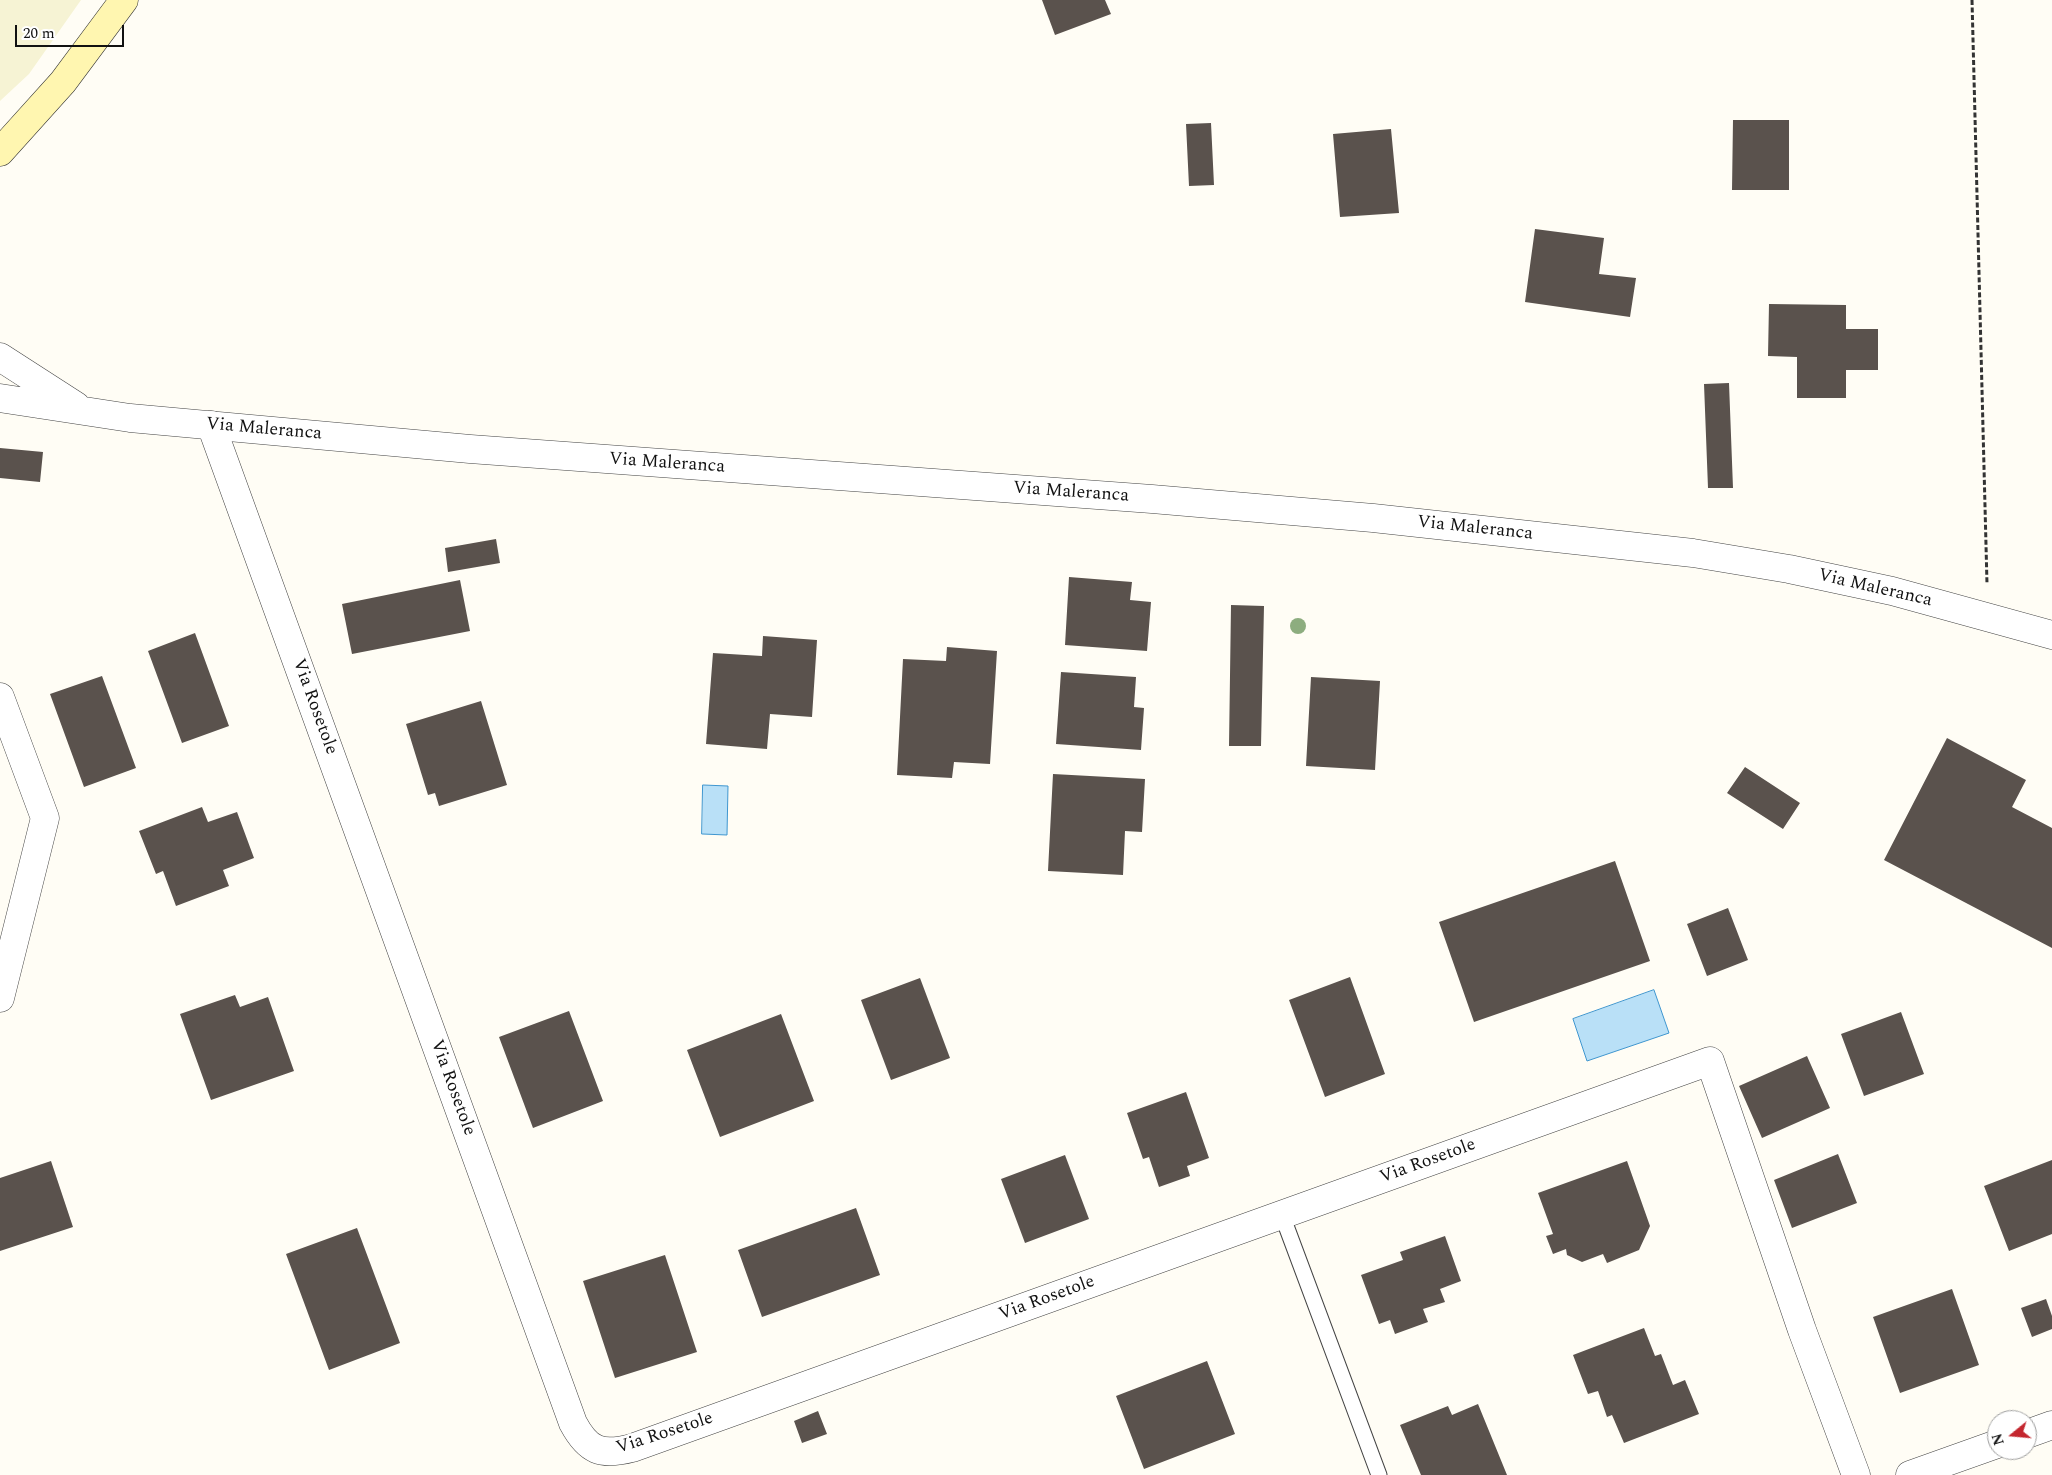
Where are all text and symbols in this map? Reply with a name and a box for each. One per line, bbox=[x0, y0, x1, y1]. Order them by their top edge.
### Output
scale bar bbox=[18, 15, 126, 47]
text: 20 m bbox=[23, 22, 55, 45]
street label: Via Maleranca bbox=[205, 414, 323, 446]
street label: Via Maleranca bbox=[608, 449, 726, 479]
street label: Via Maleranca bbox=[1012, 478, 1130, 508]
street label: Via Maleranca bbox=[1416, 512, 1534, 546]
street label: Via Maleranca bbox=[1816, 565, 1934, 613]
street label: Via Rosetole bbox=[287, 656, 341, 758]
street label: Via Rosetole bbox=[425, 1037, 479, 1139]
street label: Via Rosetole bbox=[1377, 1135, 1479, 1189]
street label: Via Rosetole bbox=[996, 1272, 1098, 1326]
street label: Via Rosetole bbox=[614, 1408, 716, 1460]
north arrow bbox=[1987, 1410, 2037, 1460]
text: N bbox=[1986, 1431, 2010, 1448]

